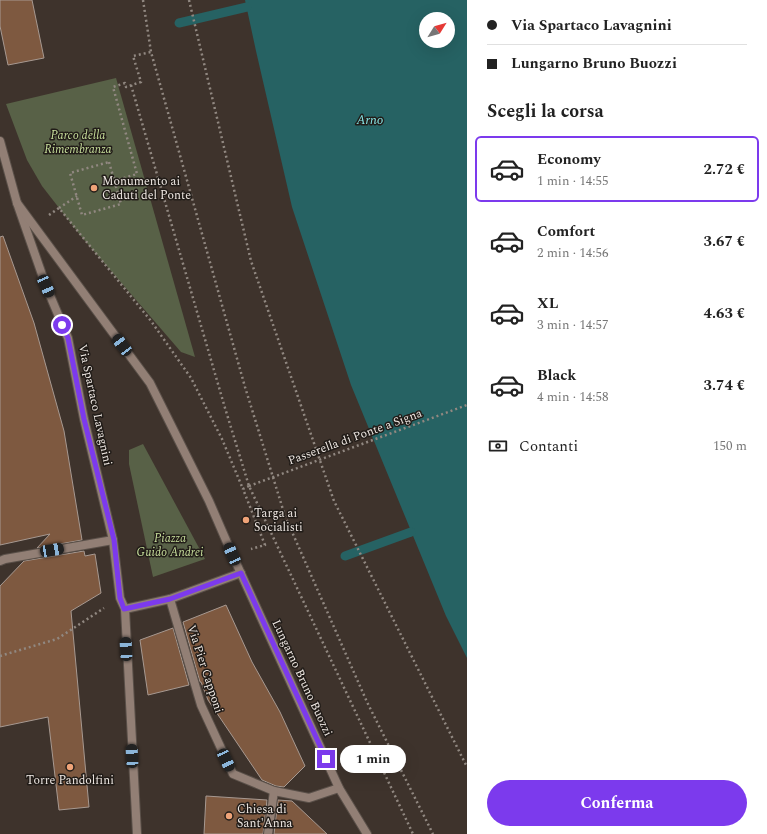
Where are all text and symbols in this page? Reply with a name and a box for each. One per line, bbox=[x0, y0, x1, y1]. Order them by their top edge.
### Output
north arrow bbox=[419, 12, 455, 48]
map controls bbox=[419, 12, 455, 48]
text: Via Spartaco Lavagnini bbox=[511, 14, 672, 37]
text: Lungarno Bruno Buozzi bbox=[511, 52, 677, 75]
text: Scegli la corsa bbox=[487, 98, 604, 125]
water label: Arno bbox=[356, 110, 383, 130]
park label: Parco della Rimembranza bbox=[44, 126, 112, 159]
text: Economy bbox=[537, 148, 601, 171]
icon: car bbox=[489, 151, 525, 187]
text: 2.72 € bbox=[704, 158, 745, 181]
text: 1 min · 14:55 bbox=[537, 171, 609, 191]
place label: Monumento ai Caduti del Ponte bbox=[102, 172, 191, 205]
marker: Monumento ai Caduti del Ponte bbox=[89, 183, 99, 193]
text: Comfort bbox=[537, 220, 595, 243]
icon: car bbox=[489, 223, 525, 259]
text: 3.67 € bbox=[704, 230, 745, 253]
text: 2 min · 14:56 bbox=[537, 243, 609, 263]
car bbox=[36, 273, 56, 299]
text: XL bbox=[537, 292, 558, 315]
icon: car bbox=[489, 295, 525, 331]
text: 4.63 € bbox=[704, 302, 745, 325]
text: 3 min · 14:57 bbox=[537, 315, 609, 335]
route start bbox=[53, 316, 71, 334]
car bbox=[110, 332, 134, 358]
street label: Via Spartaco Lavagnini bbox=[73, 343, 117, 468]
text: Black bbox=[537, 364, 576, 387]
icon: car bbox=[489, 367, 525, 403]
text: 3.74 € bbox=[704, 374, 745, 397]
text: 4 min · 14:58 bbox=[537, 387, 609, 407]
street label: Passerella di Ponte a Signa bbox=[285, 404, 425, 470]
icon: cash bbox=[487, 435, 509, 457]
text: Contanti bbox=[519, 435, 578, 458]
text: 150 m bbox=[713, 436, 747, 456]
place label: Targa ai Socialisti bbox=[254, 504, 303, 537]
marker: Targa ai Socialisti bbox=[241, 515, 251, 525]
park label: Piazza Guido Andrei bbox=[136, 529, 204, 562]
car bbox=[222, 541, 242, 567]
car bbox=[39, 542, 65, 558]
street label: Lungarno Bruno Buozzi bbox=[267, 616, 338, 740]
street label: Via Pier Capponi bbox=[182, 622, 228, 716]
car bbox=[119, 637, 133, 661]
car bbox=[125, 744, 139, 768]
callout: 1 min bbox=[340, 745, 406, 773]
car bbox=[215, 747, 237, 773]
text: 1 min bbox=[356, 749, 390, 769]
route end bbox=[317, 750, 335, 768]
marker: Torre Pandolfini bbox=[65, 762, 75, 772]
place label: Torre Pandolfini bbox=[26, 771, 114, 790]
button: Conferma bbox=[487, 780, 747, 826]
place label: Chiesa di Sant'Anna bbox=[237, 800, 293, 833]
marker: Chiesa di Sant'Anna bbox=[224, 811, 234, 821]

